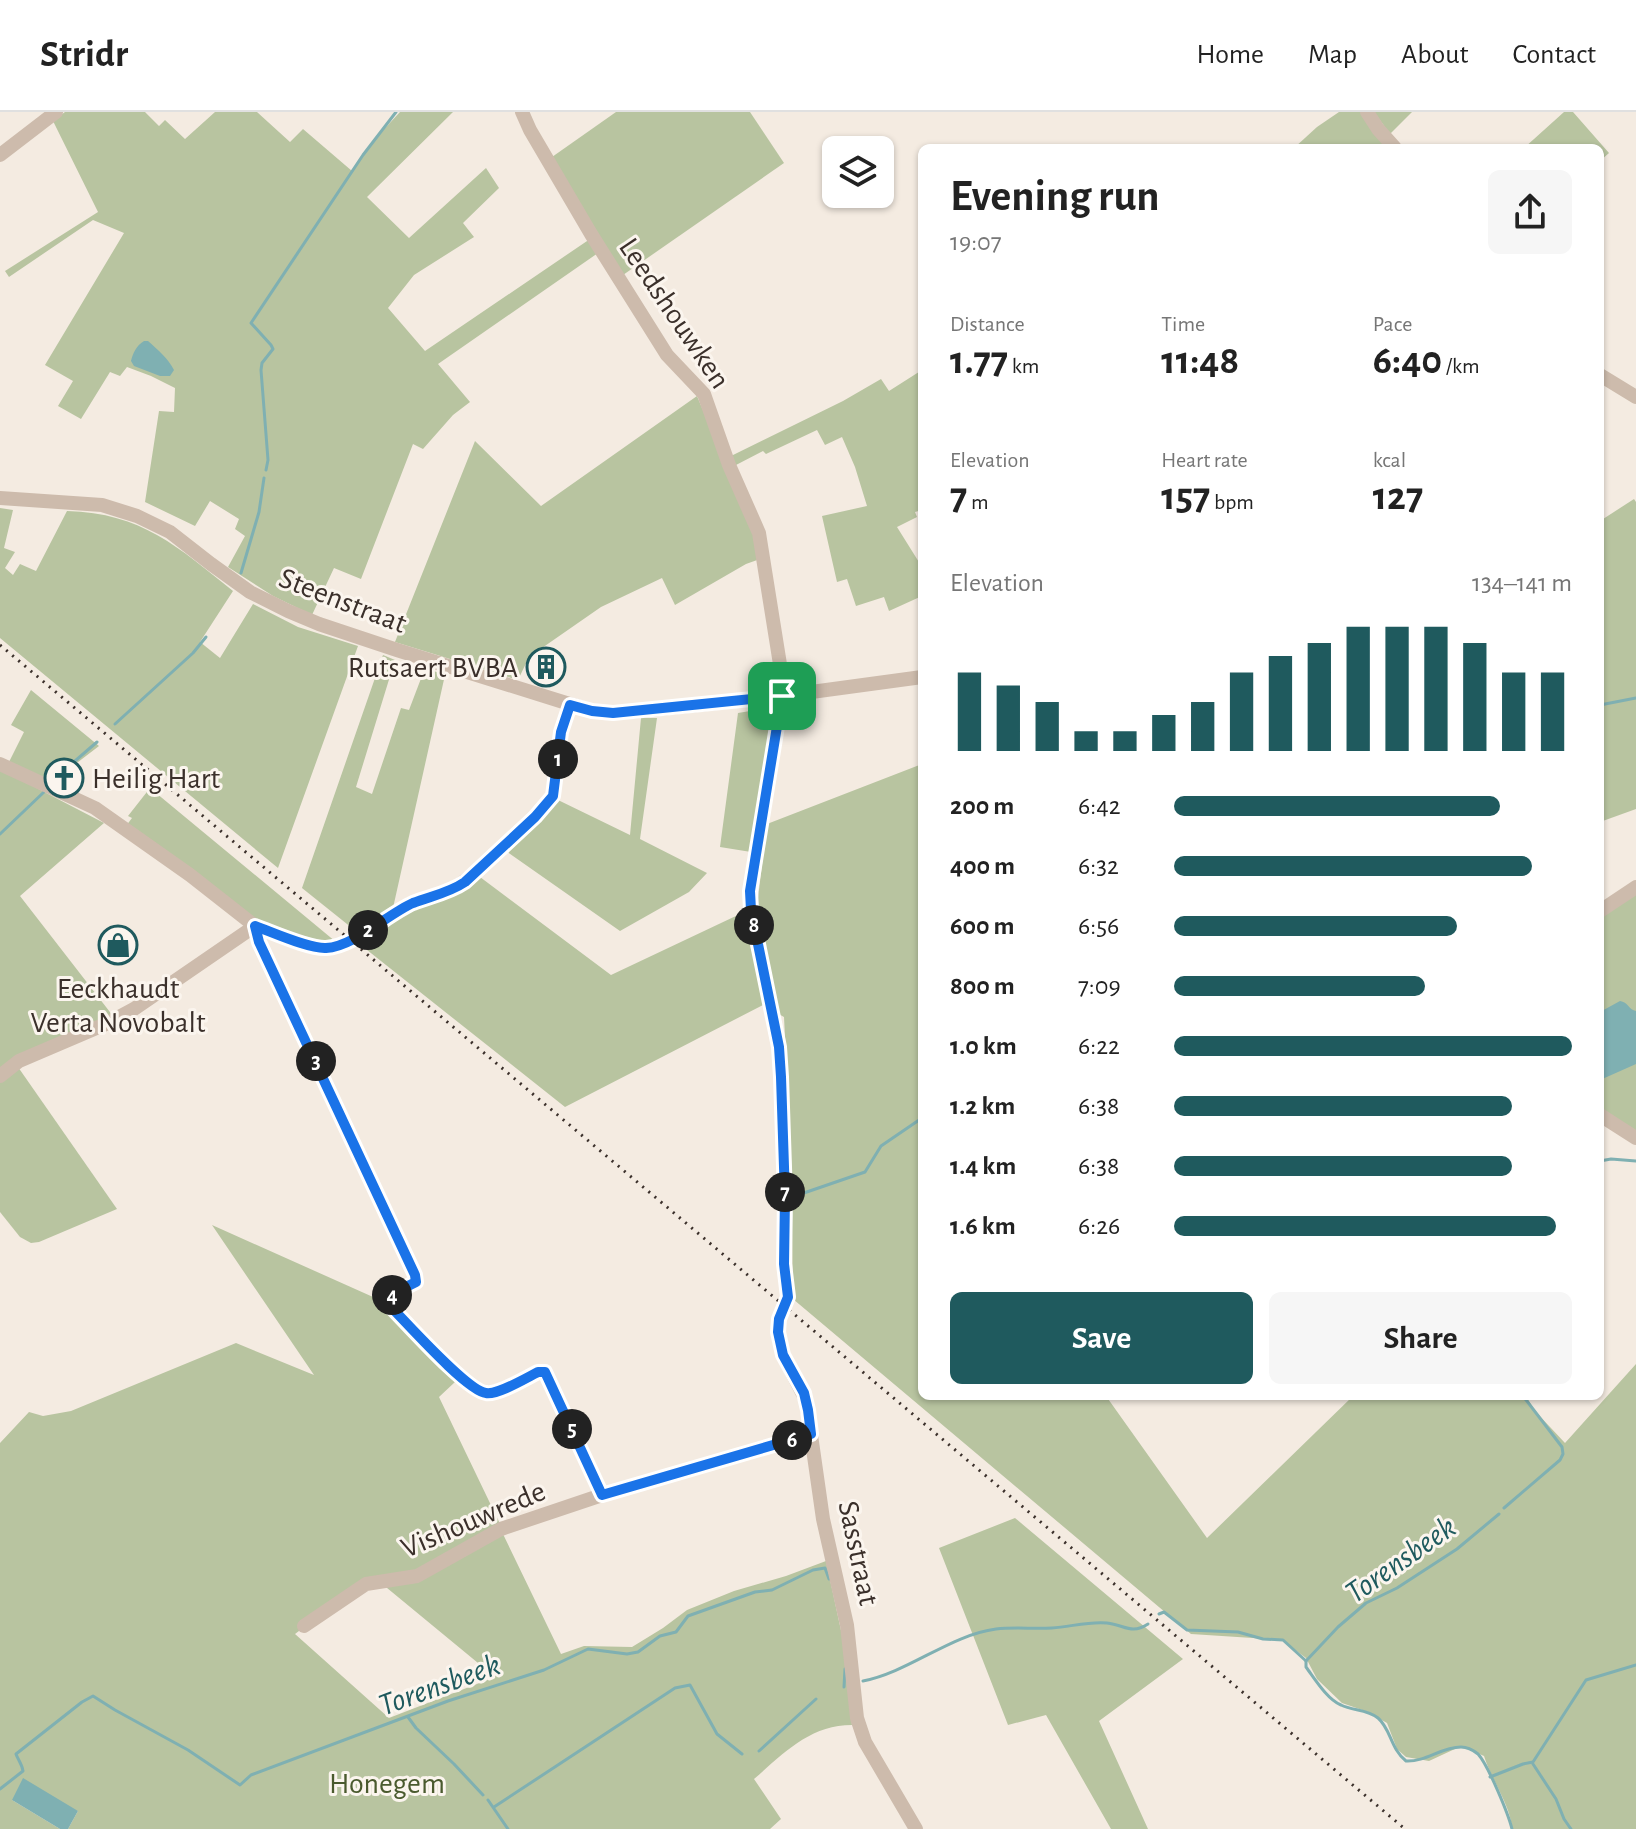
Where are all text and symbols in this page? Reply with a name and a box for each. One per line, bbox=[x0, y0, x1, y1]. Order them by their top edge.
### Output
text: Stridr bbox=[40, 36, 128, 74]
text: Home bbox=[1197, 41, 1264, 69]
text: Map bbox=[1308, 41, 1357, 69]
text: About bbox=[1401, 41, 1469, 69]
text: Contact bbox=[1513, 41, 1596, 69]
map controls bbox=[822, 136, 894, 208]
button: layers bbox=[822, 136, 894, 208]
button: share bbox=[1488, 170, 1572, 254]
text: Evening run bbox=[950, 175, 1159, 219]
text: 19:07 bbox=[950, 229, 1002, 255]
street label: Leedshouwken bbox=[613, 233, 735, 394]
text: Distance bbox=[950, 313, 1025, 335]
text: Time bbox=[1161, 313, 1205, 335]
text: Pace bbox=[1373, 313, 1412, 335]
text: 1.77 bbox=[950, 341, 1008, 381]
text: 11:48 bbox=[1161, 341, 1239, 381]
text: 6:40 bbox=[1373, 341, 1442, 381]
text: km bbox=[1008, 355, 1039, 377]
text: /km bbox=[1442, 355, 1480, 377]
text: Elevation bbox=[950, 449, 1030, 471]
text: Heart rate bbox=[1161, 449, 1248, 471]
text: kcal bbox=[1373, 449, 1406, 471]
text: 7 bbox=[950, 477, 967, 517]
text: 157 bbox=[1161, 477, 1210, 517]
text: 127 bbox=[1373, 477, 1423, 517]
text: m bbox=[967, 491, 989, 513]
text: bpm bbox=[1210, 491, 1254, 513]
street label: Steenstraat bbox=[275, 563, 411, 639]
text: Elevation bbox=[950, 570, 1044, 596]
text: 134–141 m bbox=[1472, 570, 1572, 596]
building icon: Rutsaert BVBA bbox=[525, 646, 567, 688]
place label: Rutsaert BVBA bbox=[348, 653, 518, 683]
pin bbox=[748, 662, 816, 730]
icon: arrive bbox=[760, 674, 804, 718]
pin: 1 bbox=[538, 739, 578, 779]
text: 1 bbox=[554, 748, 562, 770]
church icon: Heilig Hart bbox=[43, 757, 85, 799]
place label: Heilig Hart bbox=[92, 764, 220, 794]
text: 200 m bbox=[950, 793, 1014, 819]
text: 6:42 bbox=[1078, 793, 1121, 819]
text: 400 m bbox=[950, 853, 1015, 879]
text: 6:32 bbox=[1078, 853, 1119, 879]
pin: 8 bbox=[734, 905, 774, 945]
pin: 2 bbox=[348, 910, 388, 950]
text: 600 m bbox=[950, 913, 1015, 939]
text: 6:56 bbox=[1078, 913, 1119, 939]
text: 8 bbox=[749, 914, 759, 936]
text: 2 bbox=[363, 919, 373, 941]
shop icon: Eeckhaudt Verta Novobalt bbox=[97, 924, 139, 966]
text: 800 m bbox=[950, 973, 1015, 999]
text: 7:09 bbox=[1078, 973, 1121, 999]
place label: Eeckhaudt Verta Novobalt bbox=[31, 974, 206, 1038]
text: 1.0 km bbox=[950, 1033, 1017, 1059]
text: 6:22 bbox=[1078, 1033, 1120, 1059]
pin: 3 bbox=[296, 1041, 336, 1081]
text: 3 bbox=[311, 1050, 321, 1072]
text: 1.2 km bbox=[950, 1093, 1015, 1119]
text: 6:38 bbox=[1078, 1093, 1119, 1119]
text: 1.4 km bbox=[950, 1153, 1016, 1179]
text: 6:38 bbox=[1078, 1153, 1119, 1179]
pin: 7 bbox=[765, 1172, 805, 1212]
text: 7 bbox=[780, 1181, 790, 1203]
text: 1.6 km bbox=[950, 1213, 1016, 1239]
text: 6:26 bbox=[1078, 1213, 1120, 1239]
pin: 4 bbox=[372, 1275, 412, 1315]
text: 4 bbox=[386, 1284, 398, 1306]
button: Save bbox=[950, 1292, 1253, 1384]
button: Share bbox=[1269, 1292, 1572, 1384]
pin: 5 bbox=[552, 1409, 592, 1449]
text: 5 bbox=[567, 1418, 577, 1440]
pin: 6 bbox=[772, 1420, 812, 1460]
text: 6 bbox=[787, 1429, 797, 1451]
street label: Vishouwrede bbox=[397, 1476, 550, 1564]
street label: Sasstraat bbox=[832, 1498, 884, 1609]
water label: Torensbeek bbox=[1340, 1510, 1462, 1609]
water label: Torensbeek bbox=[374, 1648, 504, 1722]
park label: Honegem bbox=[329, 1769, 445, 1799]

